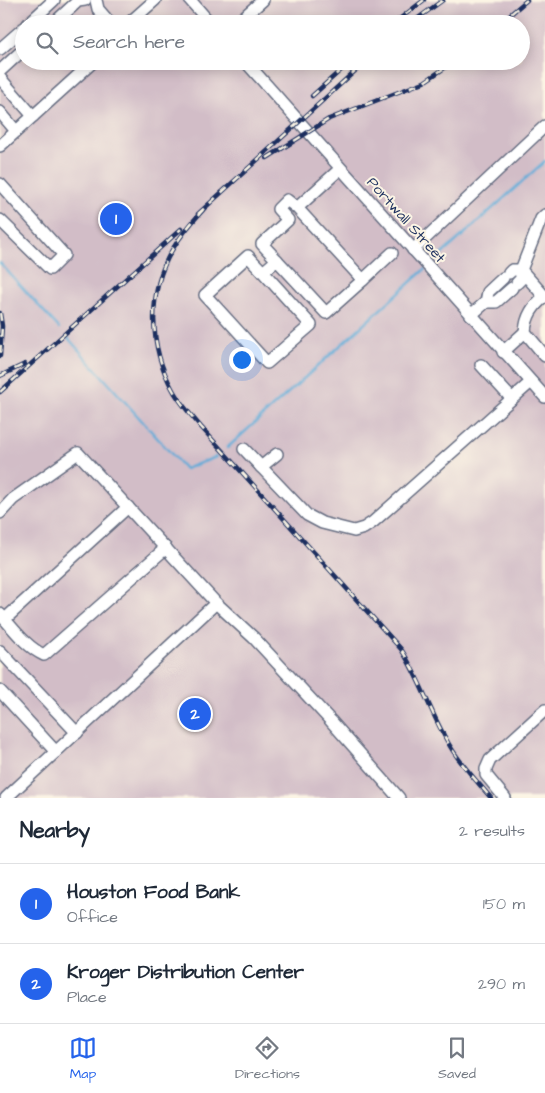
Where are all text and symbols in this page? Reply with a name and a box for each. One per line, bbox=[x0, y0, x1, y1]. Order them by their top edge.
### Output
search box bbox=[15, 15, 530, 70]
icon: search bbox=[33, 29, 61, 57]
text: Search here bbox=[73, 29, 185, 56]
street label: Portwall Street bbox=[362, 172, 450, 268]
pin: 1 bbox=[100, 200, 132, 238]
your location bbox=[229, 347, 255, 373]
pin: 2 bbox=[179, 695, 211, 733]
text: Nearby bbox=[20, 816, 90, 845]
text: 2 results bbox=[459, 820, 525, 842]
text: Houston Food Bank bbox=[67, 879, 240, 906]
text: 1 bbox=[35, 893, 37, 915]
text: 150 m bbox=[483, 893, 525, 915]
text: Office bbox=[67, 906, 118, 928]
text: Kroger Distribution Center bbox=[67, 959, 304, 986]
text: 2 bbox=[31, 973, 41, 995]
text: 290 m bbox=[478, 973, 525, 995]
text: Place bbox=[67, 986, 107, 1008]
tab: Map bbox=[69, 1034, 97, 1084]
tab: Directions bbox=[235, 1034, 300, 1084]
tab: Saved bbox=[438, 1034, 476, 1084]

